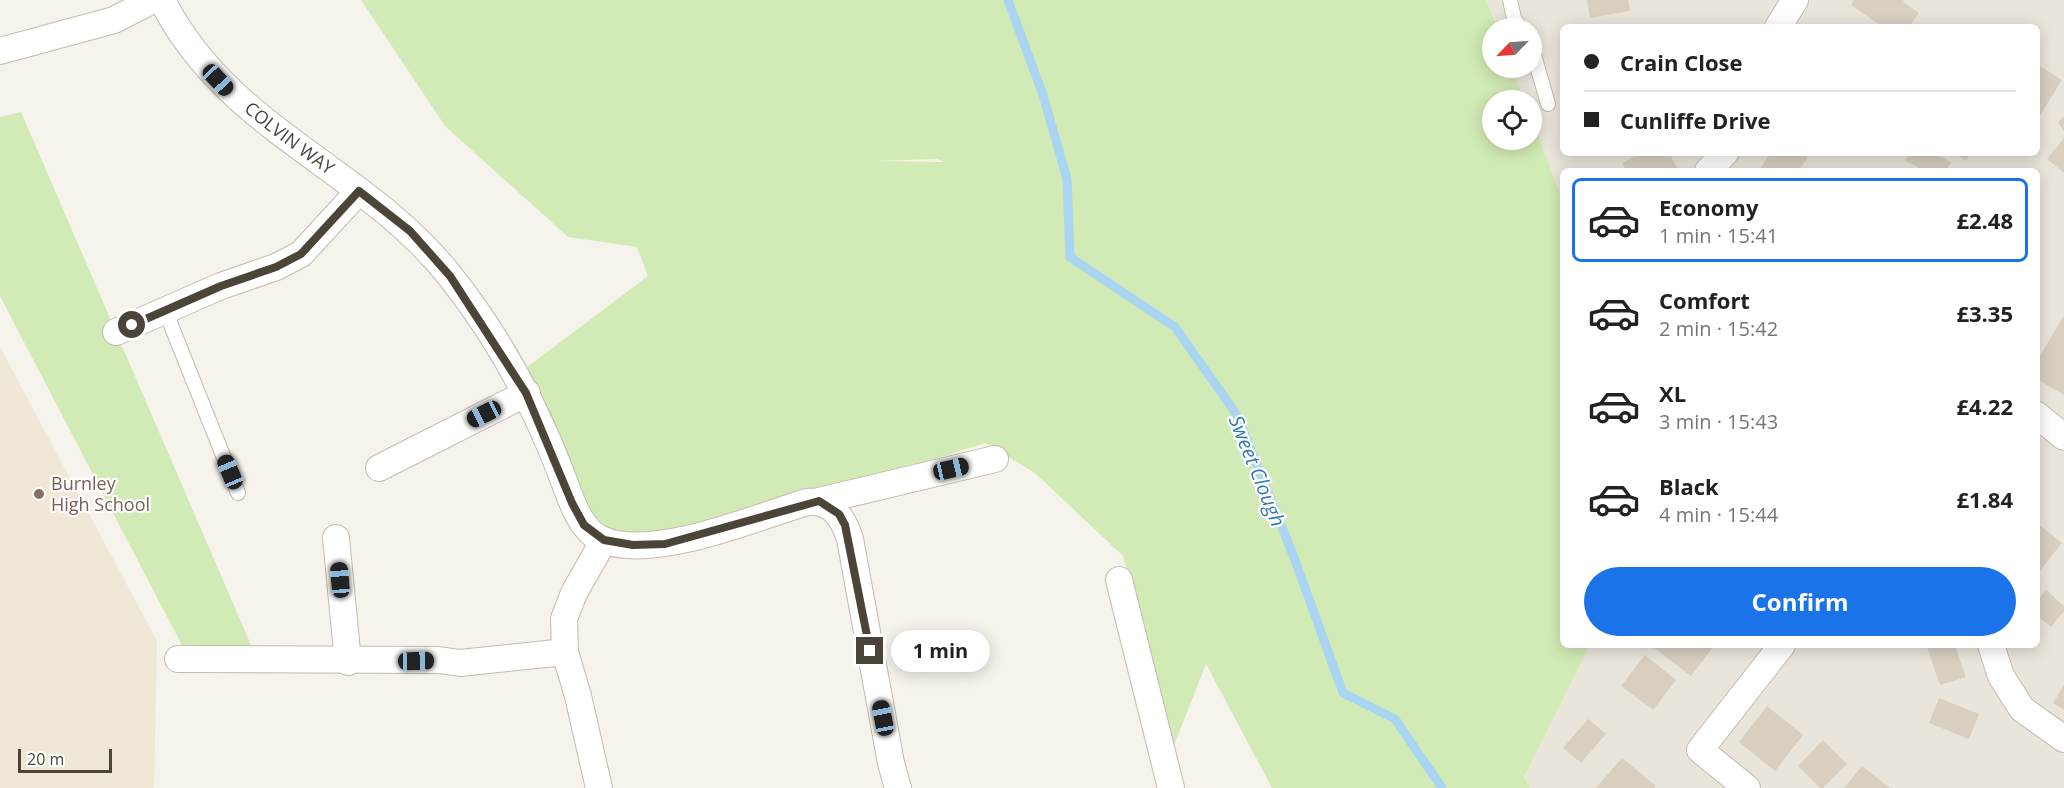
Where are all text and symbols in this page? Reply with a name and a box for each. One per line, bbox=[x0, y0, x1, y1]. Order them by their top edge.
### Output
north arrow bbox=[1482, 18, 1542, 78]
map controls bbox=[1482, 18, 1542, 150]
text: Crain Close bbox=[1620, 47, 1742, 77]
car bbox=[199, 61, 237, 99]
button: locate bbox=[1482, 90, 1542, 150]
street label: COLVIN WAY bbox=[240, 96, 340, 180]
text: Cunliffe Drive bbox=[1620, 105, 1771, 135]
text: Economy bbox=[1659, 192, 1758, 222]
icon: car bbox=[1587, 193, 1641, 247]
text: £2.48 bbox=[1956, 205, 2013, 235]
text: 1 min · 15:41 bbox=[1659, 222, 1778, 249]
text: Comfort bbox=[1659, 285, 1750, 315]
icon: car bbox=[1587, 286, 1641, 340]
text: £3.35 bbox=[1956, 298, 2013, 328]
route start bbox=[118, 311, 145, 338]
text: 2 min · 15:42 bbox=[1659, 315, 1778, 342]
text: XL bbox=[1659, 378, 1686, 408]
icon: car bbox=[1587, 379, 1641, 433]
text: £4.22 bbox=[1956, 391, 2013, 421]
car bbox=[464, 398, 504, 430]
text: 3 min · 15:43 bbox=[1659, 408, 1778, 435]
water label: Sweet Clough bbox=[1223, 411, 1292, 530]
car bbox=[215, 452, 245, 492]
car bbox=[931, 456, 971, 482]
place label: Burnley High School bbox=[51, 471, 150, 516]
text: Black bbox=[1659, 471, 1719, 501]
icon: car bbox=[1587, 472, 1641, 526]
text: £1.84 bbox=[1956, 484, 2013, 514]
marker: Burnley High School bbox=[32, 487, 46, 501]
text: 4 min · 15:44 bbox=[1659, 501, 1778, 528]
car bbox=[329, 561, 351, 599]
button: Confirm bbox=[1584, 567, 2016, 636]
callout: 1 min bbox=[891, 630, 990, 672]
route end bbox=[856, 637, 883, 664]
text: 1 min bbox=[913, 637, 968, 664]
car bbox=[398, 652, 434, 670]
car bbox=[871, 699, 895, 737]
scale bar bbox=[18, 746, 112, 774]
text: 20 m bbox=[27, 748, 64, 770]

